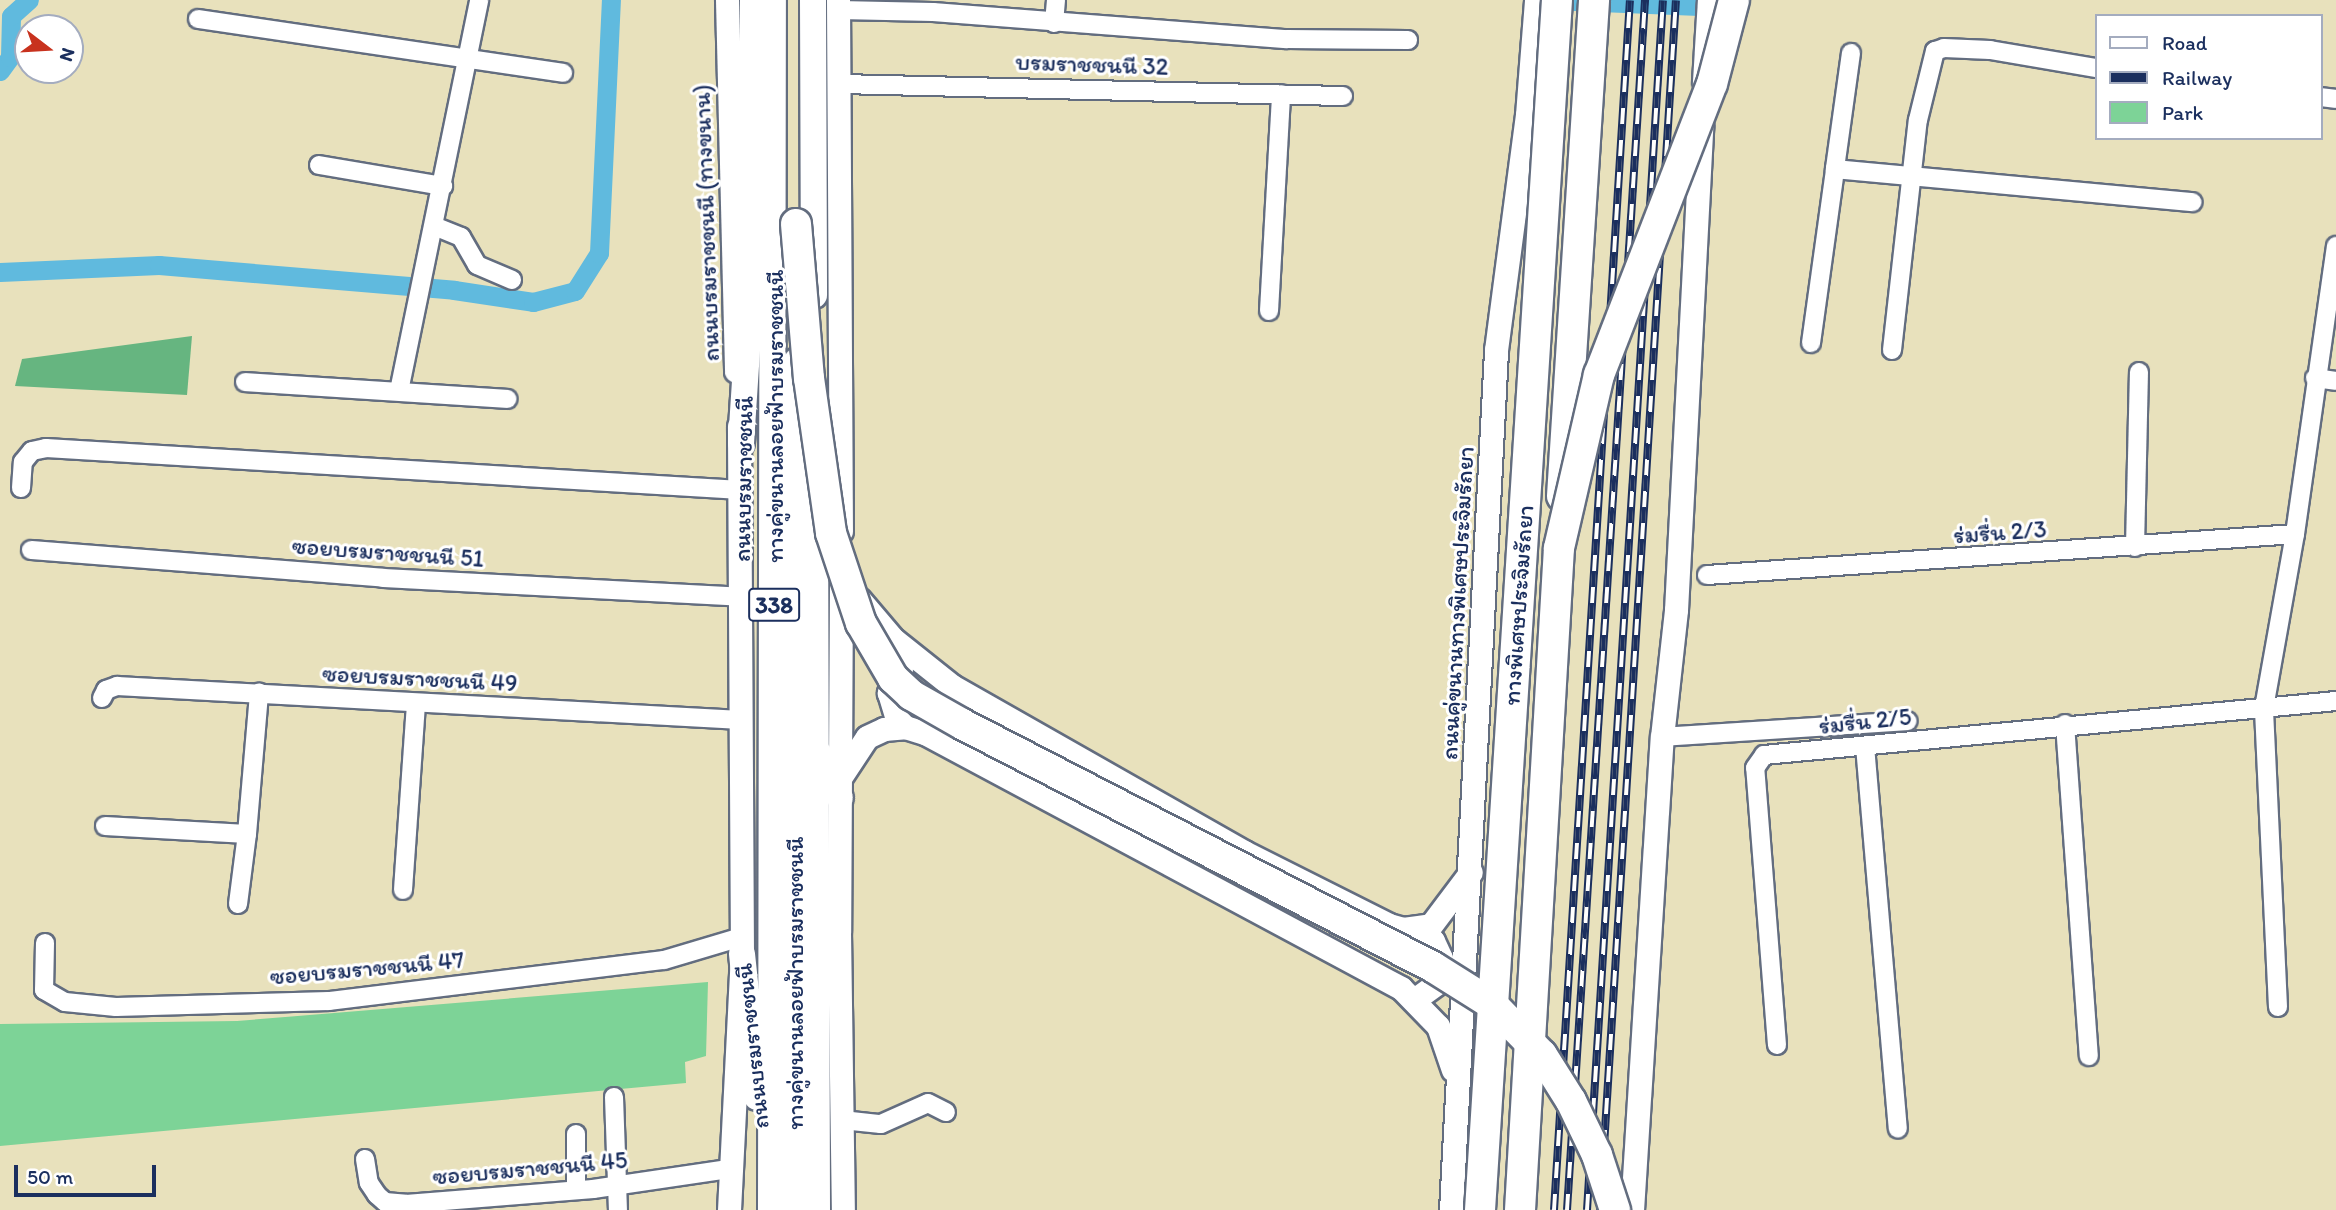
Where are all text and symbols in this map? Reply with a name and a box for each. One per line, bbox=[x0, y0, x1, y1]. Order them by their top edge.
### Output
north arrow bbox=[14, 14, 84, 84]
legend bbox=[2094, 14, 2322, 140]
text: Road bbox=[2162, 30, 2207, 55]
text: N bbox=[55, 45, 81, 64]
street label: บรมราชชนนี 32 bbox=[1015, 47, 1169, 81]
text: Railway bbox=[2162, 65, 2232, 90]
street label: ถนนบรมราชชนนี (ทางขนาน) bbox=[687, 84, 725, 362]
text: Park bbox=[2162, 100, 2203, 125]
street label: ทางคู่ขนานลอยฟ้าบรมราชชนนี bbox=[761, 270, 789, 562]
street label: ถนนบรมราชชนนี bbox=[727, 396, 759, 562]
street label: ถนนคู่ขนานทางพิเศษประจิมรัถยา bbox=[1434, 445, 1480, 761]
street label: ทางพิเศษประจิมรัถยา bbox=[1497, 504, 1539, 706]
street label: ร่มรื่น 2/3 bbox=[1952, 514, 2048, 550]
street label: ซอยบรมราชชนนี 51 bbox=[291, 531, 485, 573]
road number: 338 bbox=[748, 586, 800, 624]
street label: ซอยบรมราชชนนี 49 bbox=[322, 659, 518, 697]
street label: ร่มรื่น 2/5 bbox=[1817, 702, 1913, 740]
street label: ทางคู่ขนานลอยฟ้าบรมราชชนนี bbox=[781, 837, 809, 1129]
street label: ซอยบรมราชชนนี 47 bbox=[269, 945, 465, 991]
street label: ถนนบรมราชชนนี bbox=[729, 962, 775, 1130]
street label: ซอยบรมราชชนนี 45 bbox=[431, 1145, 629, 1191]
scale bar bbox=[18, 1150, 159, 1194]
text: 50 m bbox=[27, 1164, 73, 1189]

